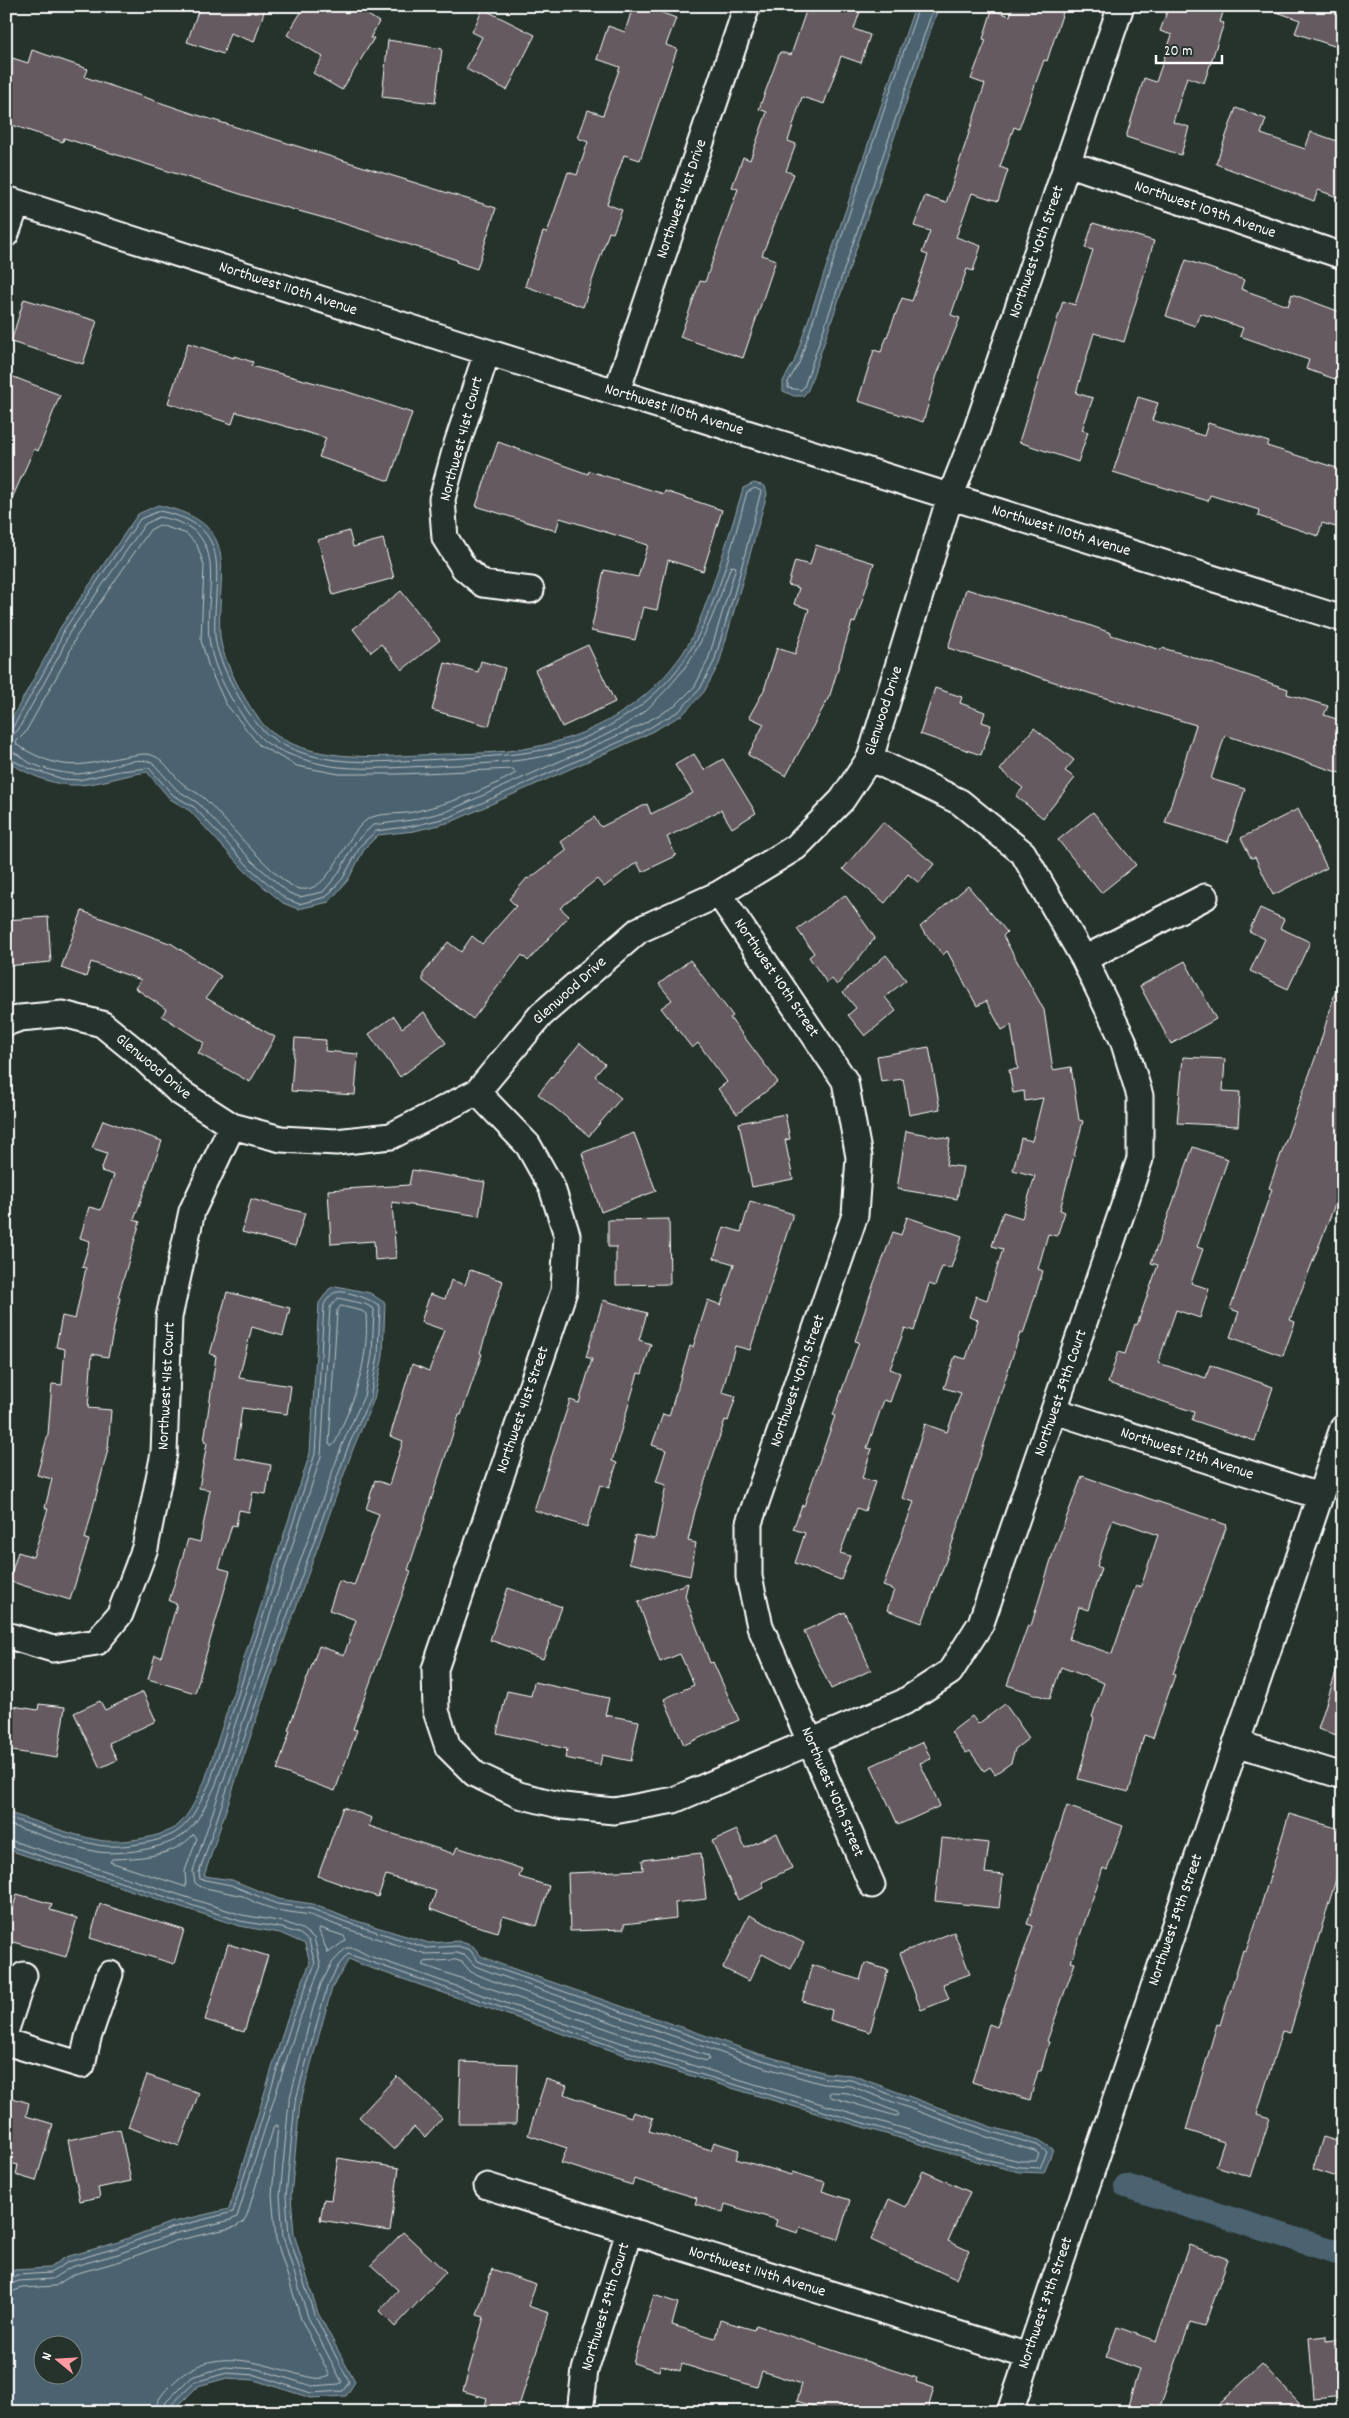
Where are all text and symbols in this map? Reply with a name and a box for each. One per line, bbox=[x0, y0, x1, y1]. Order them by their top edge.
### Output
scale bar bbox=[1156, 32, 1223, 64]
text: 20 m bbox=[1164, 41, 1192, 63]
street label: Northwest 41st Drive bbox=[651, 136, 713, 262]
street label: Northwest 109th Avenue bbox=[1131, 175, 1279, 245]
street label: Northwest 40th Street bbox=[1004, 182, 1071, 321]
street label: Northwest 110th Avenue bbox=[216, 256, 360, 322]
street label: Northwest 41st Court bbox=[434, 374, 490, 504]
street label: Northwest 110th Avenue bbox=[602, 378, 746, 442]
street label: Northwest 110th Avenue bbox=[989, 499, 1133, 563]
street label: Glenwood Drive bbox=[859, 663, 909, 759]
street label: Northwest 40th Street bbox=[728, 914, 824, 1042]
street label: Glenwood Drive bbox=[528, 951, 612, 1031]
street label: Glenwood Drive bbox=[110, 1028, 196, 1106]
street label: Northwest 40th Street bbox=[765, 1311, 832, 1450]
street label: Northwest 41st Court bbox=[152, 1321, 182, 1451]
street label: Northwest 39th Court bbox=[1028, 1326, 1094, 1460]
street label: Northwest 41st Street bbox=[490, 1343, 556, 1477]
street label: Northwest 12th Avenue bbox=[1117, 1422, 1257, 1486]
street label: Northwest 40th Street bbox=[794, 1724, 870, 1861]
street label: Northwest 39th Street bbox=[1143, 1851, 1209, 1989]
street label: Northwest 39th Street bbox=[1013, 2234, 1079, 2372]
street label: Northwest 39th Court bbox=[576, 2240, 636, 2374]
street label: Northwest 114th Avenue bbox=[686, 2240, 828, 2304]
north arrow bbox=[32, 2336, 82, 2386]
text: N bbox=[37, 2350, 58, 2363]

